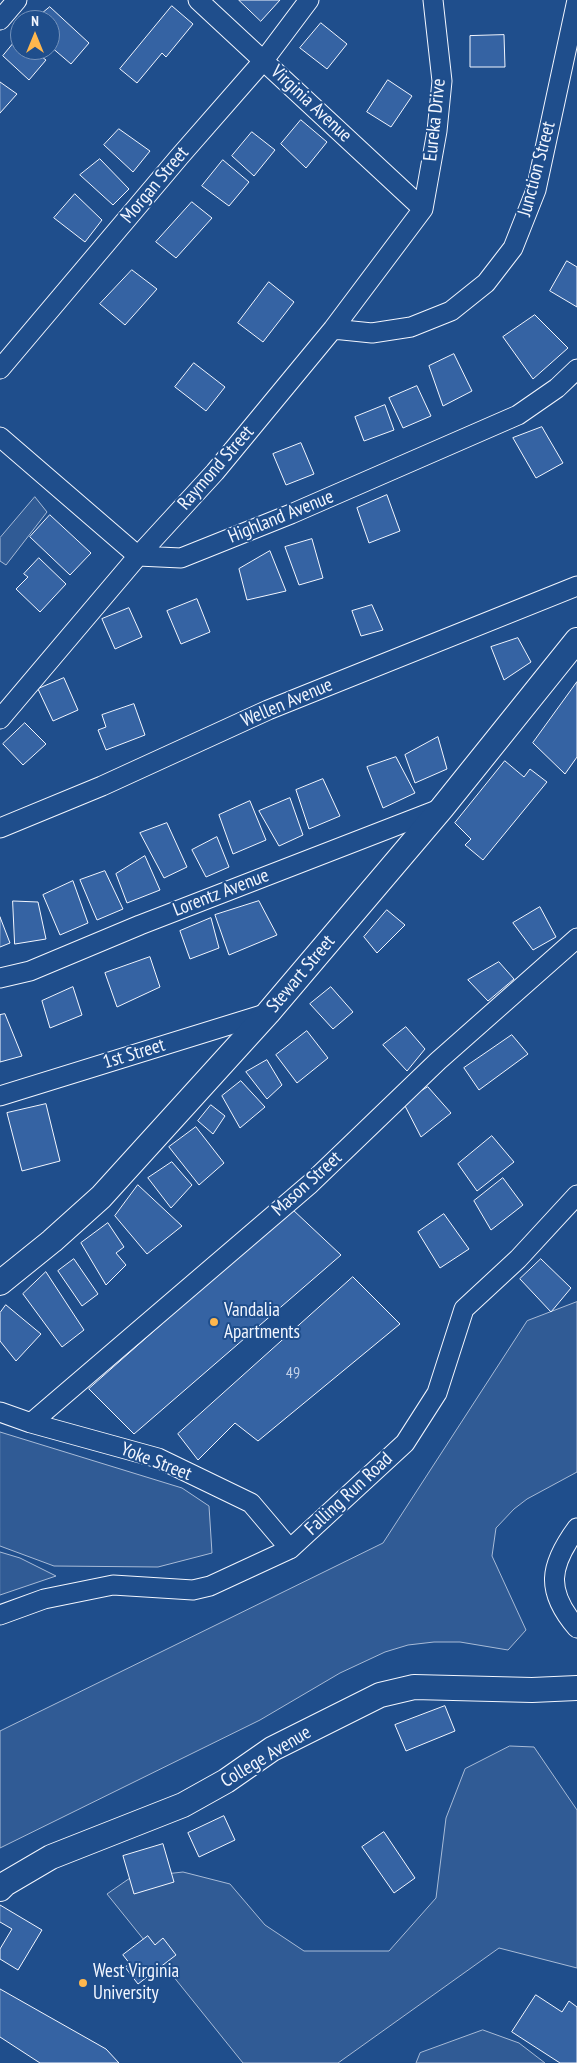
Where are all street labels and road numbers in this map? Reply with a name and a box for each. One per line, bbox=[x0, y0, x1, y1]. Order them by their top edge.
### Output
street label: Virginia Avenue bbox=[266, 61, 356, 147]
street label: Eureka Drive bbox=[419, 78, 451, 162]
street label: Junction Street bbox=[513, 119, 561, 219]
street label: Morgan Street bbox=[116, 142, 194, 228]
street label: Raymond Street bbox=[173, 421, 259, 515]
street label: Highland Avenue bbox=[225, 486, 337, 548]
street label: Wellen Avenue bbox=[238, 674, 336, 732]
street label: Lorentz Avenue bbox=[170, 864, 272, 922]
street label: Stewart Street bbox=[262, 931, 340, 1017]
street label: 1st Street bbox=[100, 1034, 168, 1074]
street label: Mason Street bbox=[267, 1147, 347, 1221]
street label: Yoke Street bbox=[117, 1438, 195, 1486]
street label: Falling Run Road bbox=[301, 1448, 397, 1540]
street label: College Avenue bbox=[217, 1721, 315, 1793]

